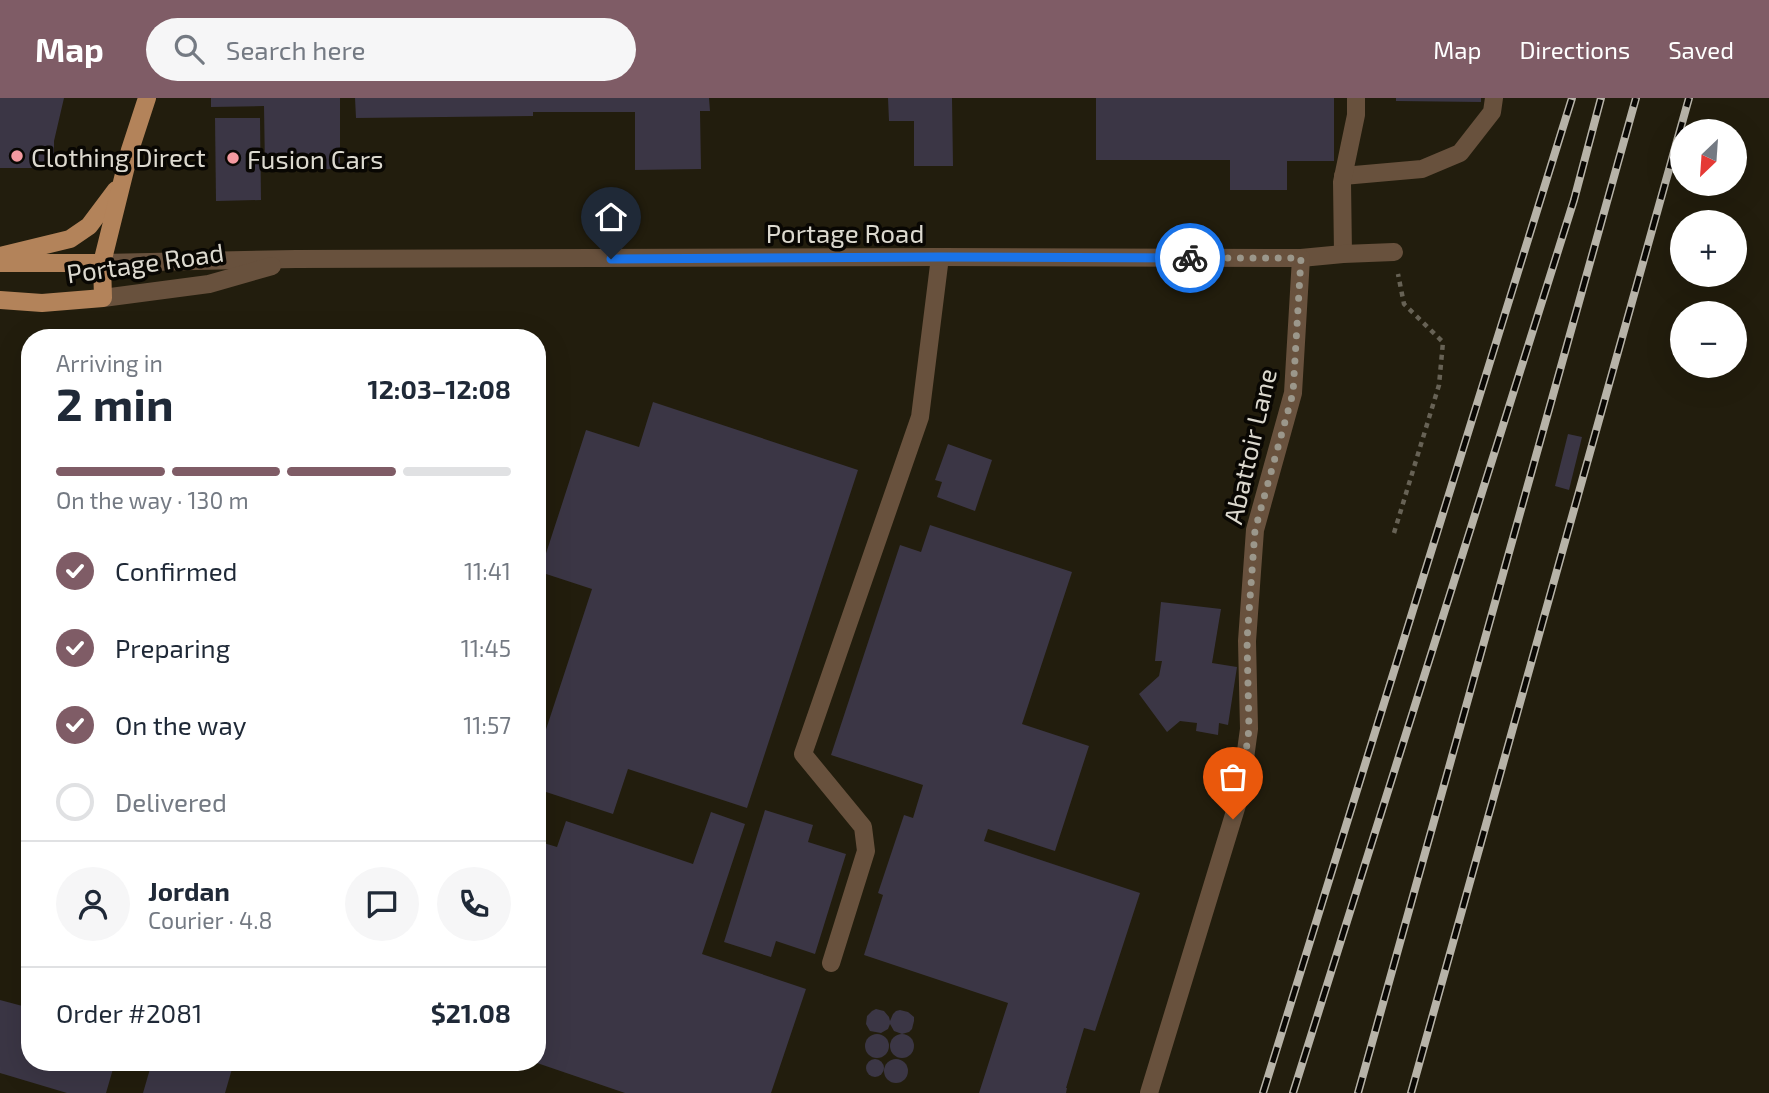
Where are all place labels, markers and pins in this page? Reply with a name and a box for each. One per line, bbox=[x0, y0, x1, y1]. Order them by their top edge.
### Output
place label: Clothing Direct bbox=[31, 141, 206, 172]
place label: Fusion Cars bbox=[247, 143, 383, 174]
marker: Clothing Direct bbox=[9, 148, 25, 164]
marker: Fusion Cars bbox=[225, 150, 241, 166]
pin bbox=[581, 187, 641, 259]
pin bbox=[1203, 747, 1263, 819]

